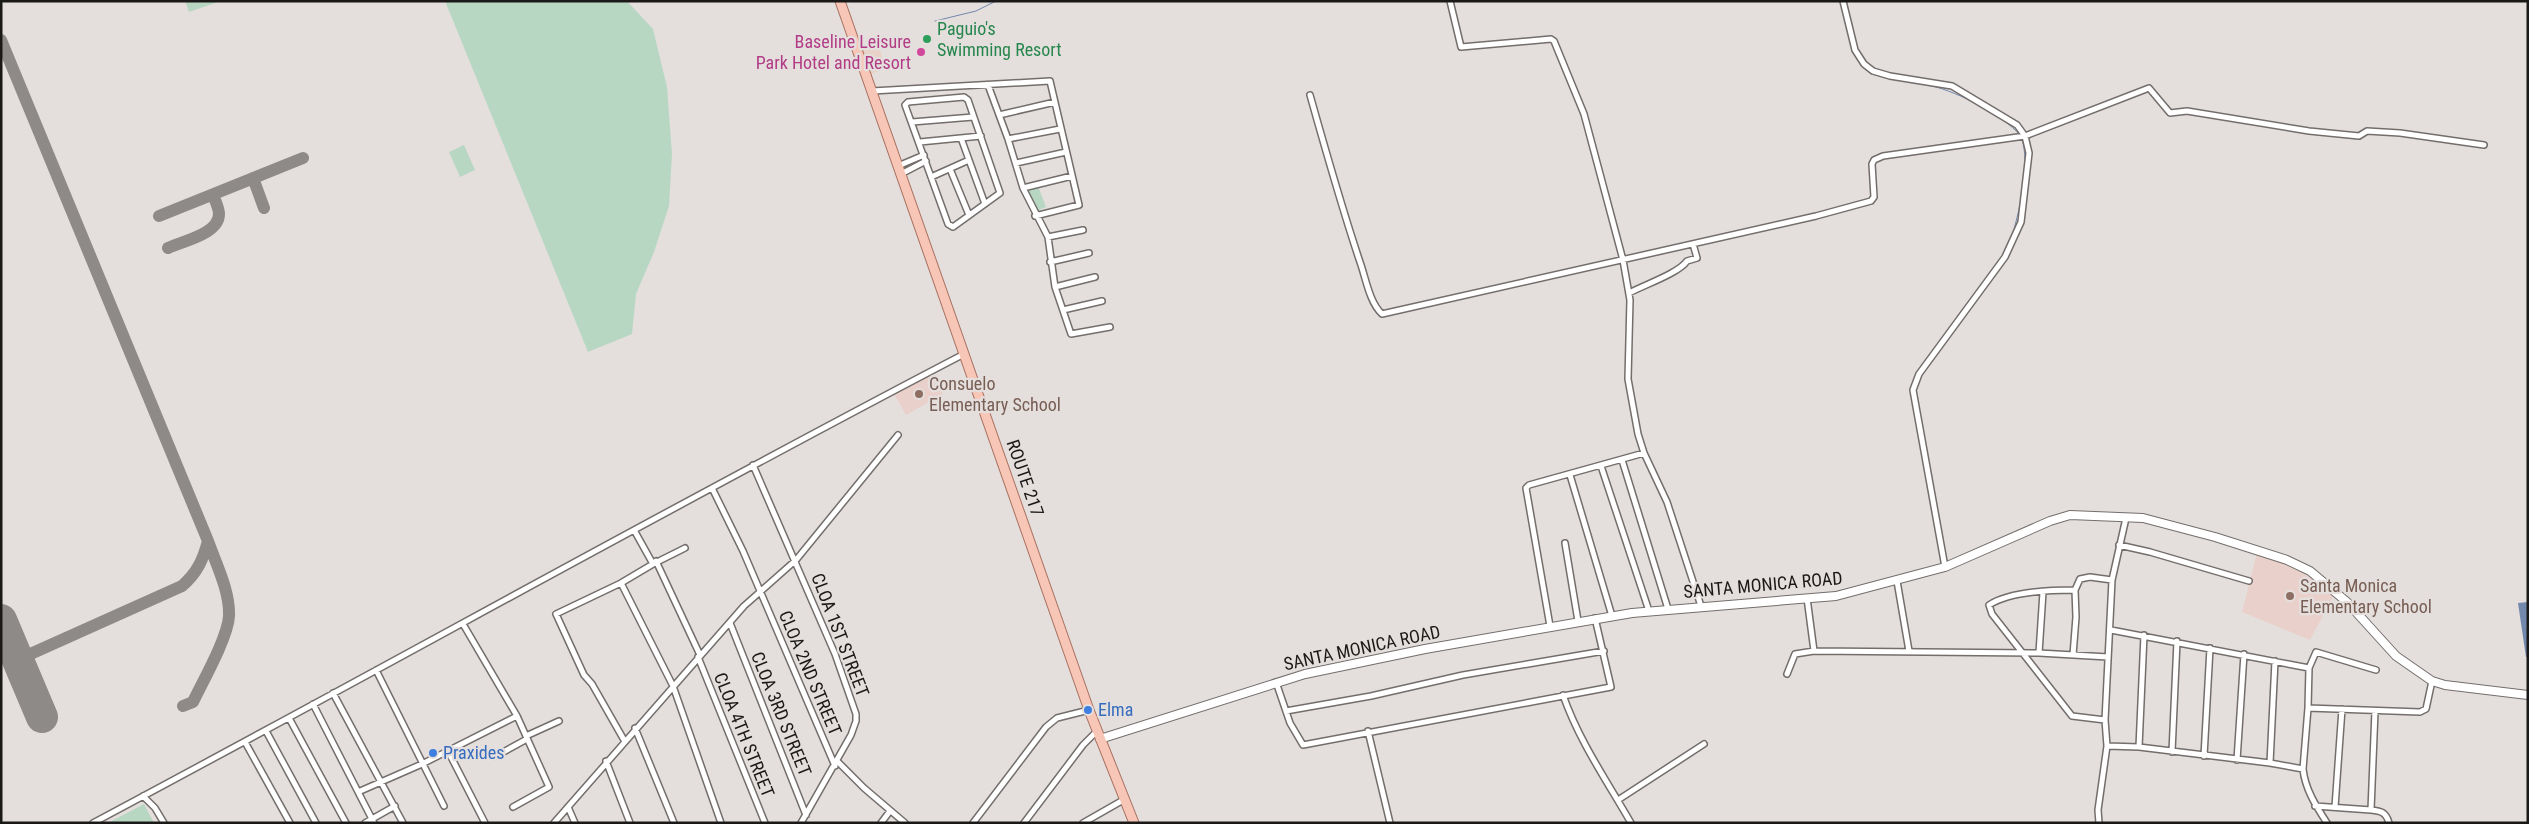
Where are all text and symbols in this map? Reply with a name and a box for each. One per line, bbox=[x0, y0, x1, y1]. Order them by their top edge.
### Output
place label: Paguio's Swimming Resort bbox=[937, 18, 1062, 60]
place label: Baseline Leisure Park Hotel and Resort bbox=[756, 31, 911, 73]
marker: Paguio's Swimming Resort bbox=[921, 33, 933, 45]
marker: Baseline Leisure Park Hotel and Resort bbox=[915, 46, 927, 58]
place label: Consuelo Elementary School bbox=[929, 373, 1061, 415]
marker: Consuelo Elementary School bbox=[913, 388, 925, 400]
street label: ROUTE 217 bbox=[1003, 437, 1048, 519]
street label: SANTA MONICA ROAD bbox=[1683, 567, 1843, 602]
street label: CLOA 1ST STREET bbox=[807, 570, 874, 699]
place label: Santa Monica Elementary School bbox=[2300, 575, 2432, 617]
marker: Santa Monica Elementary School bbox=[2284, 590, 2296, 602]
street label: CLOA 2ND STREET bbox=[775, 607, 846, 738]
street label: SANTA MONICA ROAD bbox=[1282, 621, 1442, 674]
street label: CLOA 3RD STREET bbox=[747, 649, 816, 779]
street label: CLOA 4TH STREET bbox=[710, 669, 779, 800]
place label: Elma bbox=[1098, 699, 1133, 720]
marker: Elma bbox=[1082, 704, 1094, 716]
place label: Praxides bbox=[443, 742, 504, 763]
marker: Praxides bbox=[427, 747, 439, 759]

